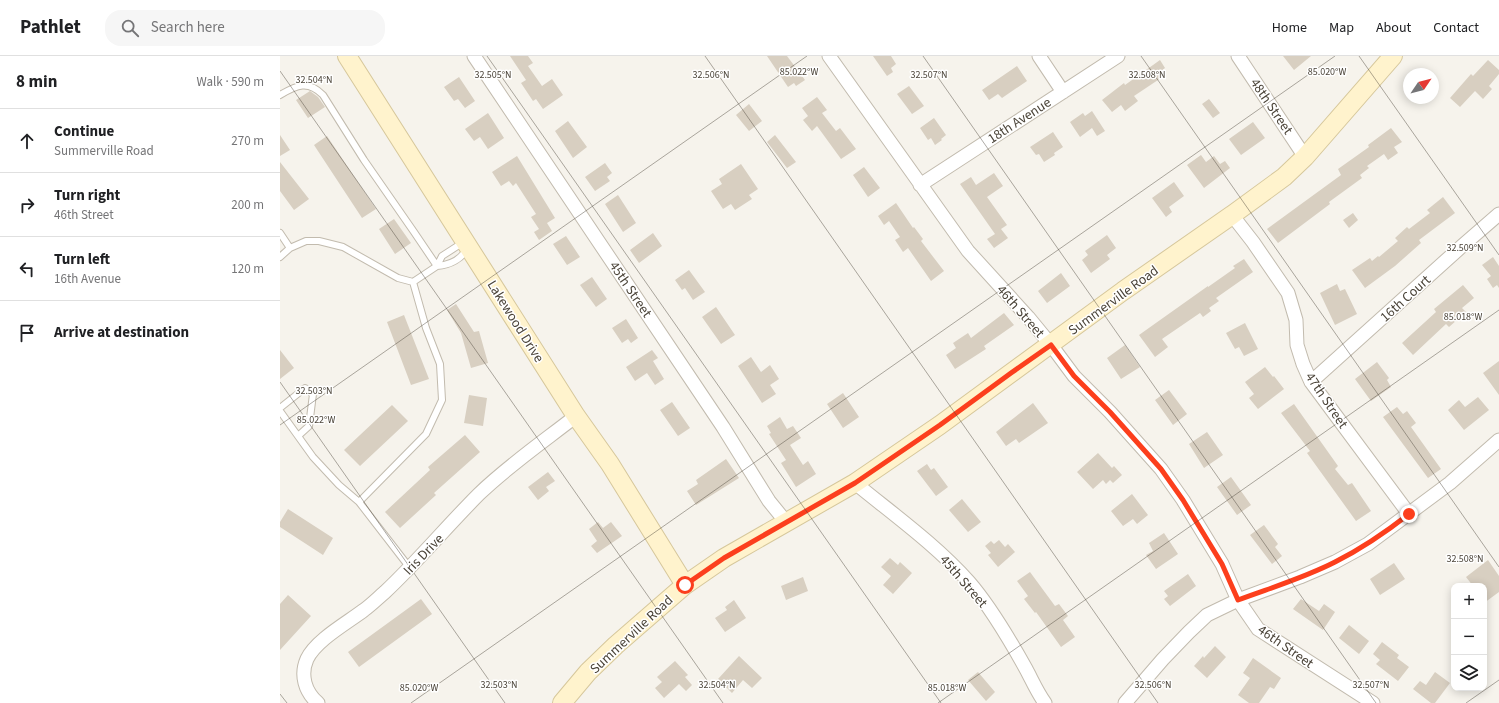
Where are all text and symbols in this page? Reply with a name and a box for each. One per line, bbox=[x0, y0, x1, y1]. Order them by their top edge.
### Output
search box bbox=[105, 10, 385, 46]
text: Pathlet bbox=[20, 14, 81, 41]
icon: search bbox=[119, 17, 141, 39]
text: Search here bbox=[151, 17, 225, 38]
text: Home bbox=[1272, 18, 1307, 38]
text: Map bbox=[1329, 18, 1354, 38]
text: About bbox=[1376, 18, 1411, 38]
text: Contact bbox=[1433, 18, 1479, 38]
text: 85.022°W bbox=[780, 65, 818, 79]
text: 85.020°W bbox=[1308, 65, 1346, 79]
text: 32.505°N bbox=[474, 68, 512, 82]
text: 32.506°N bbox=[692, 68, 730, 82]
text: 32.507°N bbox=[910, 68, 948, 82]
text: 32.508°N bbox=[1128, 68, 1166, 82]
north arrow bbox=[1403, 68, 1439, 104]
text: 8 min bbox=[16, 70, 57, 94]
text: Walk · 590 m bbox=[196, 73, 264, 91]
text: 32.504°N bbox=[295, 73, 333, 87]
street label: 48th Street bbox=[1245, 74, 1298, 139]
street label: 18th Avenue bbox=[984, 93, 1055, 149]
text: Continue bbox=[54, 121, 114, 142]
icon: ahead bbox=[16, 130, 38, 152]
text: 270 m bbox=[231, 132, 264, 150]
text: Summerville Road bbox=[54, 142, 154, 160]
text: Turn right bbox=[54, 185, 120, 206]
icon: right bbox=[16, 194, 38, 216]
text: 200 m bbox=[231, 196, 264, 214]
text: 46th Street bbox=[54, 206, 114, 224]
text: 32.509°N bbox=[1446, 241, 1484, 255]
text: Turn left bbox=[54, 249, 110, 270]
street label: 45th Street bbox=[604, 257, 657, 322]
icon: left bbox=[16, 258, 38, 280]
text: 120 m bbox=[231, 260, 264, 278]
street label: Summerville Road bbox=[1064, 261, 1163, 340]
text: 16th Avenue bbox=[54, 270, 121, 288]
street label: 16th Court bbox=[1376, 270, 1436, 327]
street label: Lakewood Drive bbox=[482, 277, 548, 367]
street label: 46th Street bbox=[992, 281, 1049, 343]
text: 85.018°W bbox=[1444, 310, 1482, 324]
icon: arrive bbox=[16, 322, 38, 344]
text: Arrive at destination bbox=[54, 322, 189, 343]
street label: 47th Street bbox=[1300, 368, 1353, 433]
text: 32.503°N bbox=[295, 384, 333, 398]
text: 85.022°W bbox=[297, 413, 335, 427]
route end bbox=[1400, 505, 1418, 523]
street label: Iris Drive bbox=[399, 529, 449, 580]
street label: 45th Street bbox=[935, 551, 992, 613]
text: 32.508°N bbox=[1446, 552, 1484, 566]
route start bbox=[676, 576, 694, 594]
map controls bbox=[1451, 583, 1487, 691]
button: + bbox=[1451, 583, 1487, 619]
street label: Summerville Road bbox=[586, 591, 678, 679]
button: − bbox=[1451, 619, 1487, 655]
street label: 46th Street bbox=[1253, 620, 1318, 674]
button: layers bbox=[1451, 655, 1487, 691]
text: 32.503°N bbox=[480, 678, 518, 692]
text: 32.504°N bbox=[698, 678, 736, 692]
text: 32.506°N bbox=[1134, 678, 1172, 692]
text: 32.507°N bbox=[1352, 678, 1390, 692]
text: 85.020°W bbox=[400, 681, 438, 695]
text: 85.018°W bbox=[928, 681, 966, 695]

